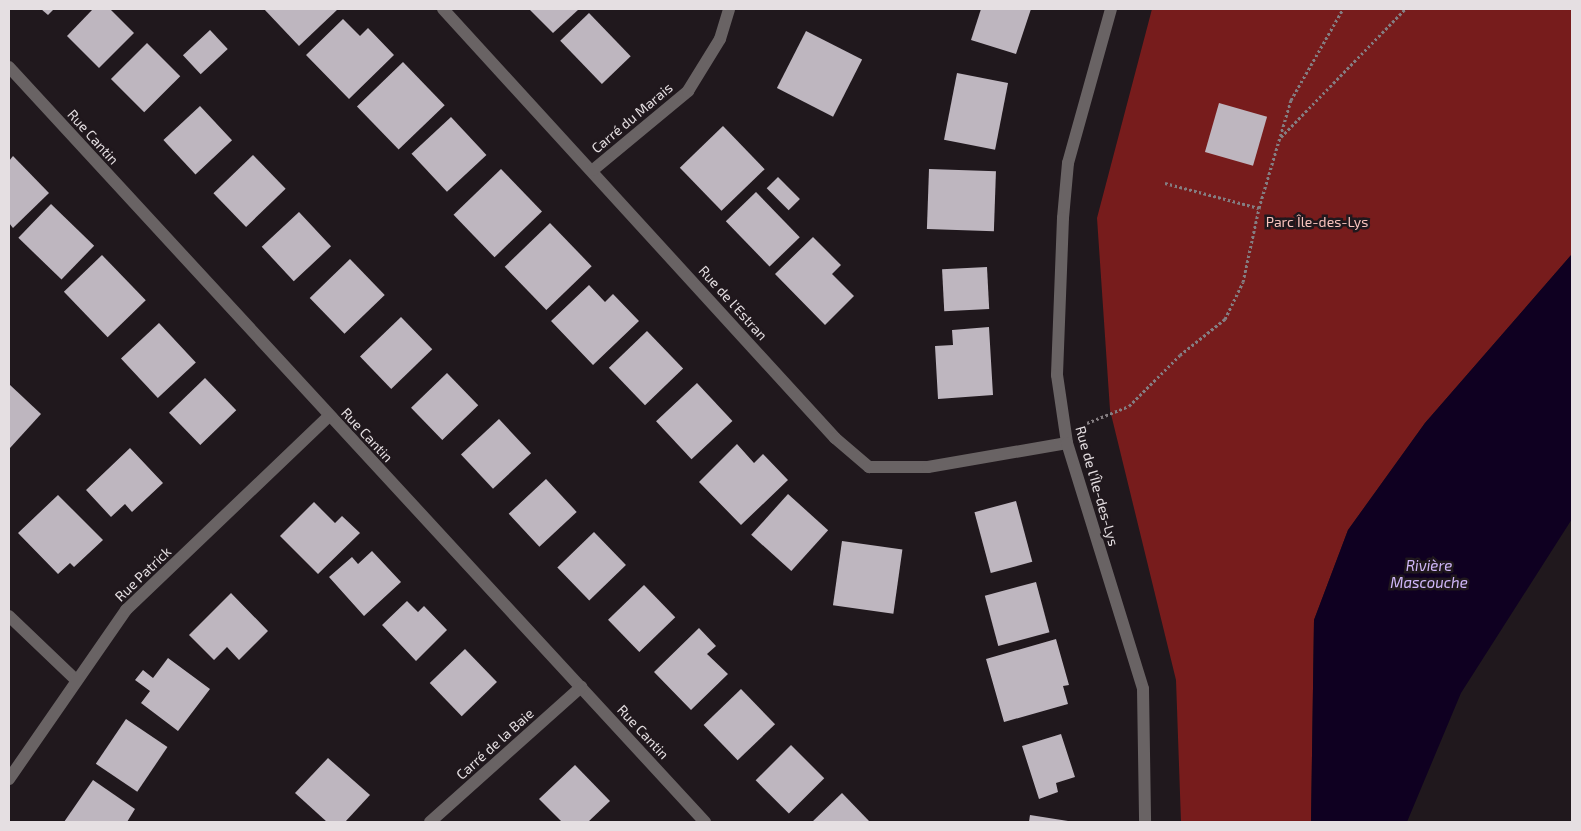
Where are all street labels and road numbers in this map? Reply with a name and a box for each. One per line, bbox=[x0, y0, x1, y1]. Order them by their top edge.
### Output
street label: Carré du Marais bbox=[588, 79, 676, 157]
street label: Rue Cantin bbox=[64, 106, 122, 168]
street label: Rue de l'Estran bbox=[695, 262, 771, 344]
street label: Rue Cantin bbox=[338, 404, 396, 466]
street label: Rue de l'Île-des-Lys bbox=[1072, 424, 1122, 548]
street label: Rue Patrick bbox=[111, 543, 175, 605]
street label: Rue Cantin bbox=[614, 701, 672, 763]
street label: Carré de la Baie bbox=[453, 705, 537, 783]

